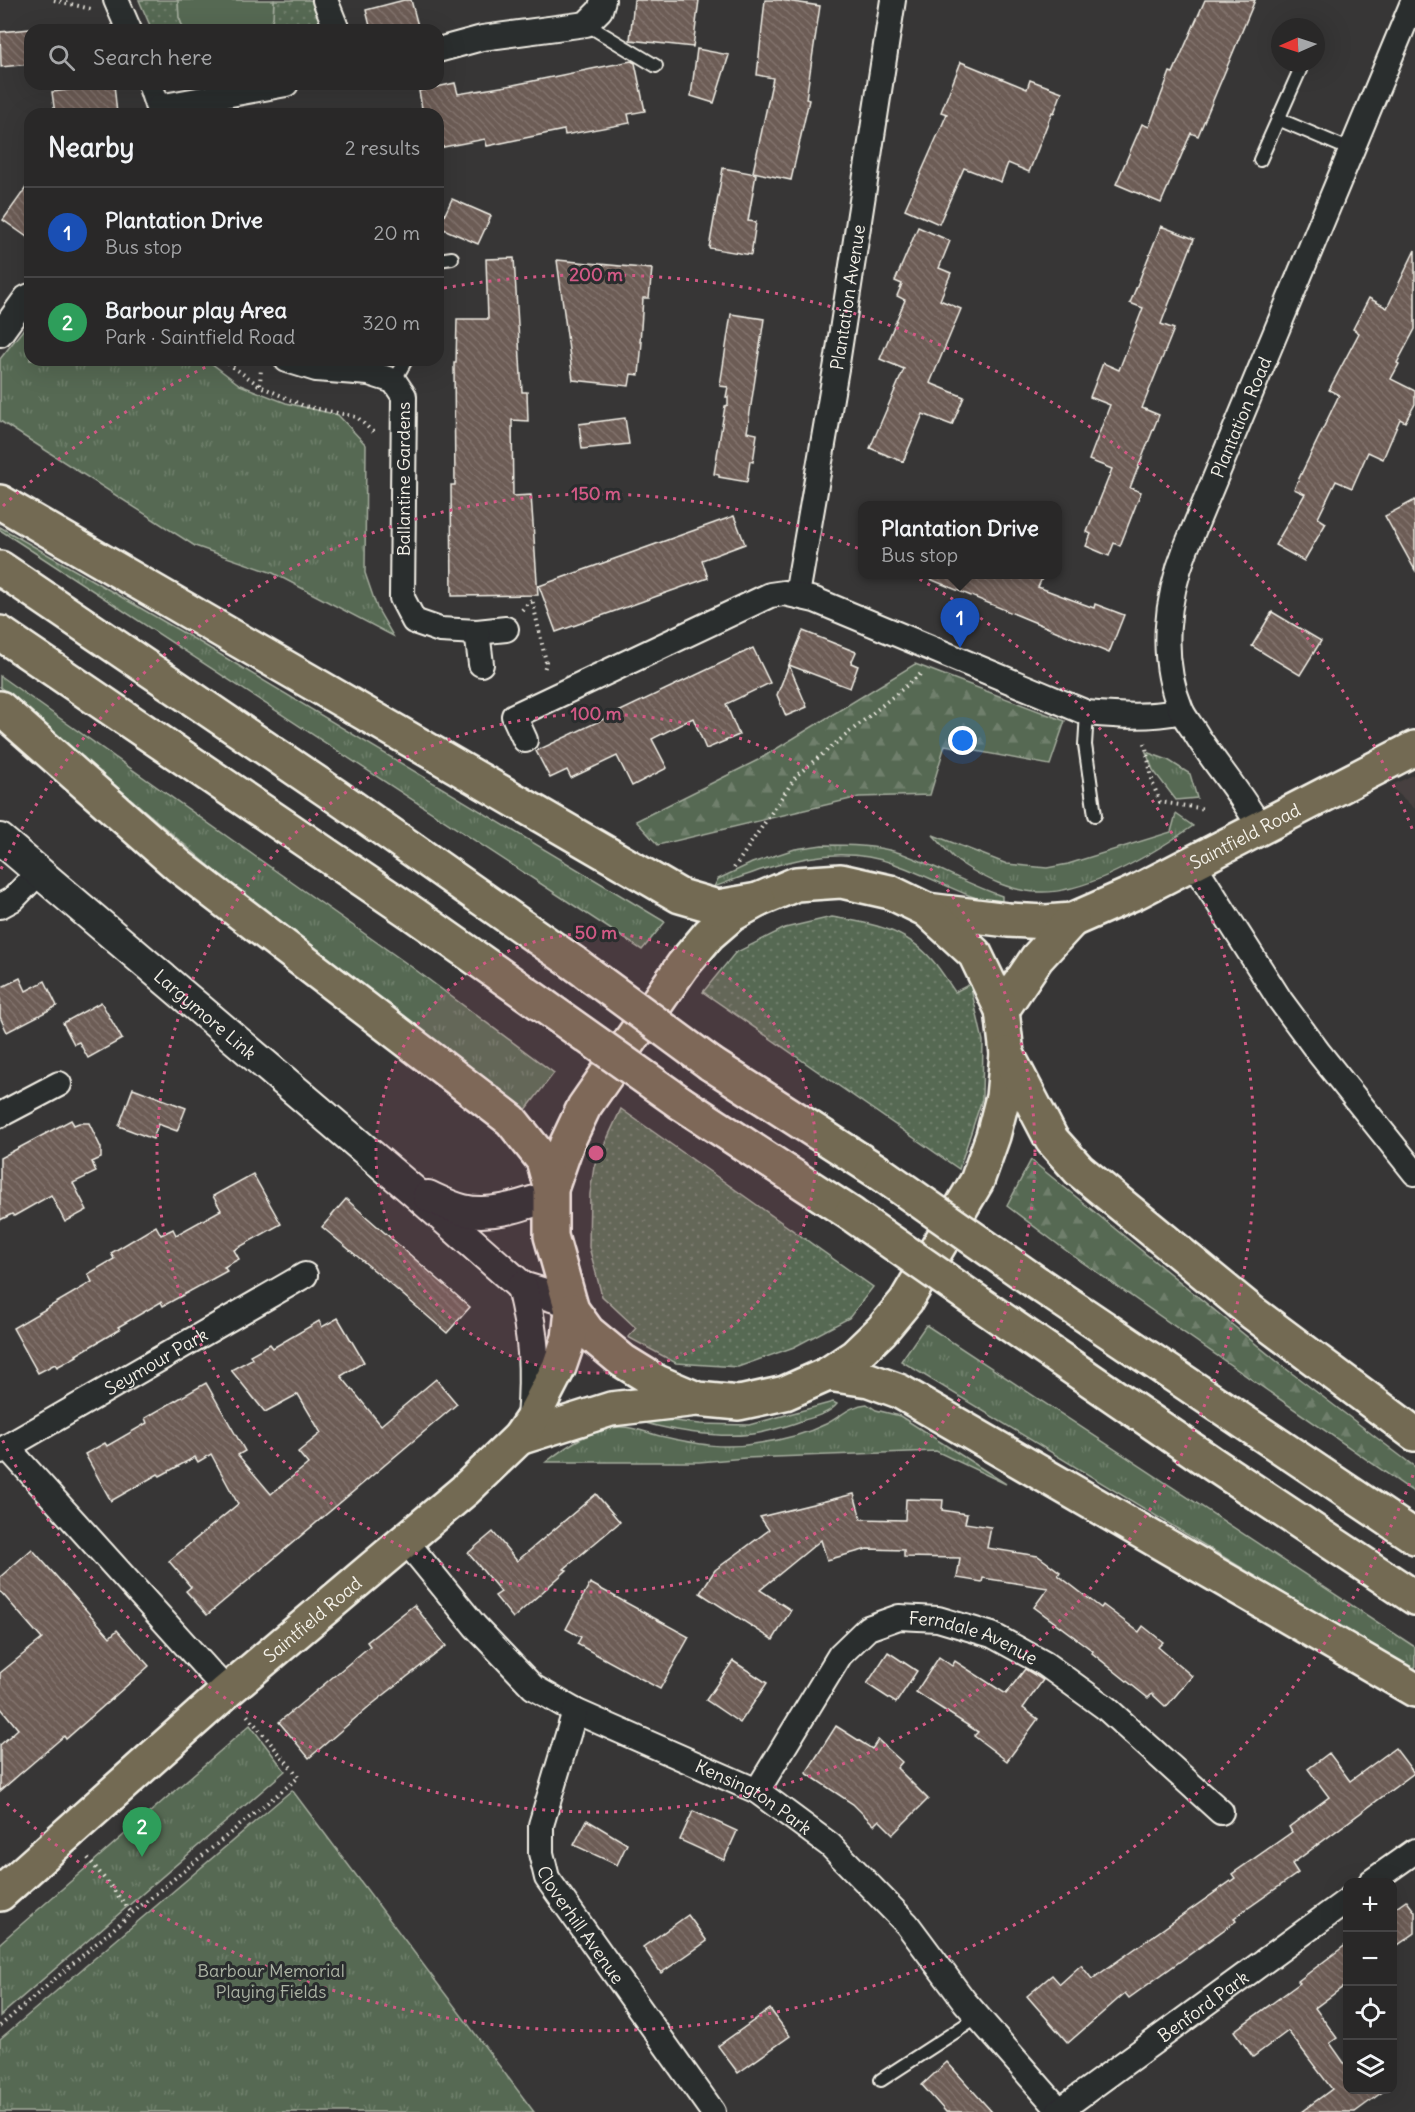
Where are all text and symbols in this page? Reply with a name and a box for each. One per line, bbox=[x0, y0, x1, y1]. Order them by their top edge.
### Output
north arrow bbox=[1271, 18, 1325, 72]
search box bbox=[24, 24, 444, 90]
icon: search bbox=[45, 41, 78, 74]
text: Search here bbox=[93, 43, 212, 71]
text: Nearby bbox=[48, 131, 134, 164]
text: 2 results bbox=[345, 135, 420, 160]
text: Plantation Drive bbox=[105, 206, 263, 234]
text: 1 bbox=[64, 220, 71, 245]
text: 20 m bbox=[374, 220, 420, 245]
street label: Plantation Avenue bbox=[824, 223, 870, 372]
text: Bus stop bbox=[105, 234, 182, 259]
text: 200 m bbox=[569, 263, 623, 286]
text: Barbour play Area bbox=[105, 296, 287, 324]
text: 2 bbox=[62, 310, 73, 335]
text: 320 m bbox=[362, 310, 420, 335]
text: Park · Saintfield Road bbox=[105, 324, 295, 349]
street label: Plantation Road bbox=[1205, 353, 1276, 481]
street label: Ballantine Gardens bbox=[392, 402, 415, 556]
text: 150 m bbox=[571, 482, 621, 505]
popup bbox=[858, 501, 1062, 579]
text: Plantation Drive bbox=[881, 514, 1039, 542]
text: Bus stop bbox=[881, 542, 958, 567]
pin: 1 bbox=[940, 598, 980, 648]
text: 100 m bbox=[571, 702, 622, 725]
your location bbox=[948, 726, 977, 755]
street label: Saintfield Road bbox=[1186, 798, 1304, 874]
text: 50 m bbox=[575, 921, 617, 944]
street label: Largymore Link bbox=[150, 964, 262, 1064]
centre of rings bbox=[586, 1143, 606, 1163]
street label: Seymour Park bbox=[100, 1322, 212, 1400]
street label: Saintfield Road bbox=[258, 1571, 366, 1667]
street label: Ferndale Avenue bbox=[908, 1606, 1042, 1669]
street label: Kensington Park bbox=[692, 1754, 817, 1839]
pin: 2 bbox=[122, 1808, 162, 1857]
street label: Cloverhill Avenue bbox=[533, 1863, 630, 1988]
map controls bbox=[1343, 1878, 1397, 2094]
button: + bbox=[1343, 1878, 1397, 1932]
button: − bbox=[1343, 1932, 1397, 1986]
park label: Barbour Memorial Playing Fields bbox=[197, 1959, 345, 2003]
street label: Benford Park bbox=[1153, 1965, 1253, 2047]
button: locate bbox=[1343, 1986, 1397, 2040]
button: layers bbox=[1343, 2040, 1397, 2094]

